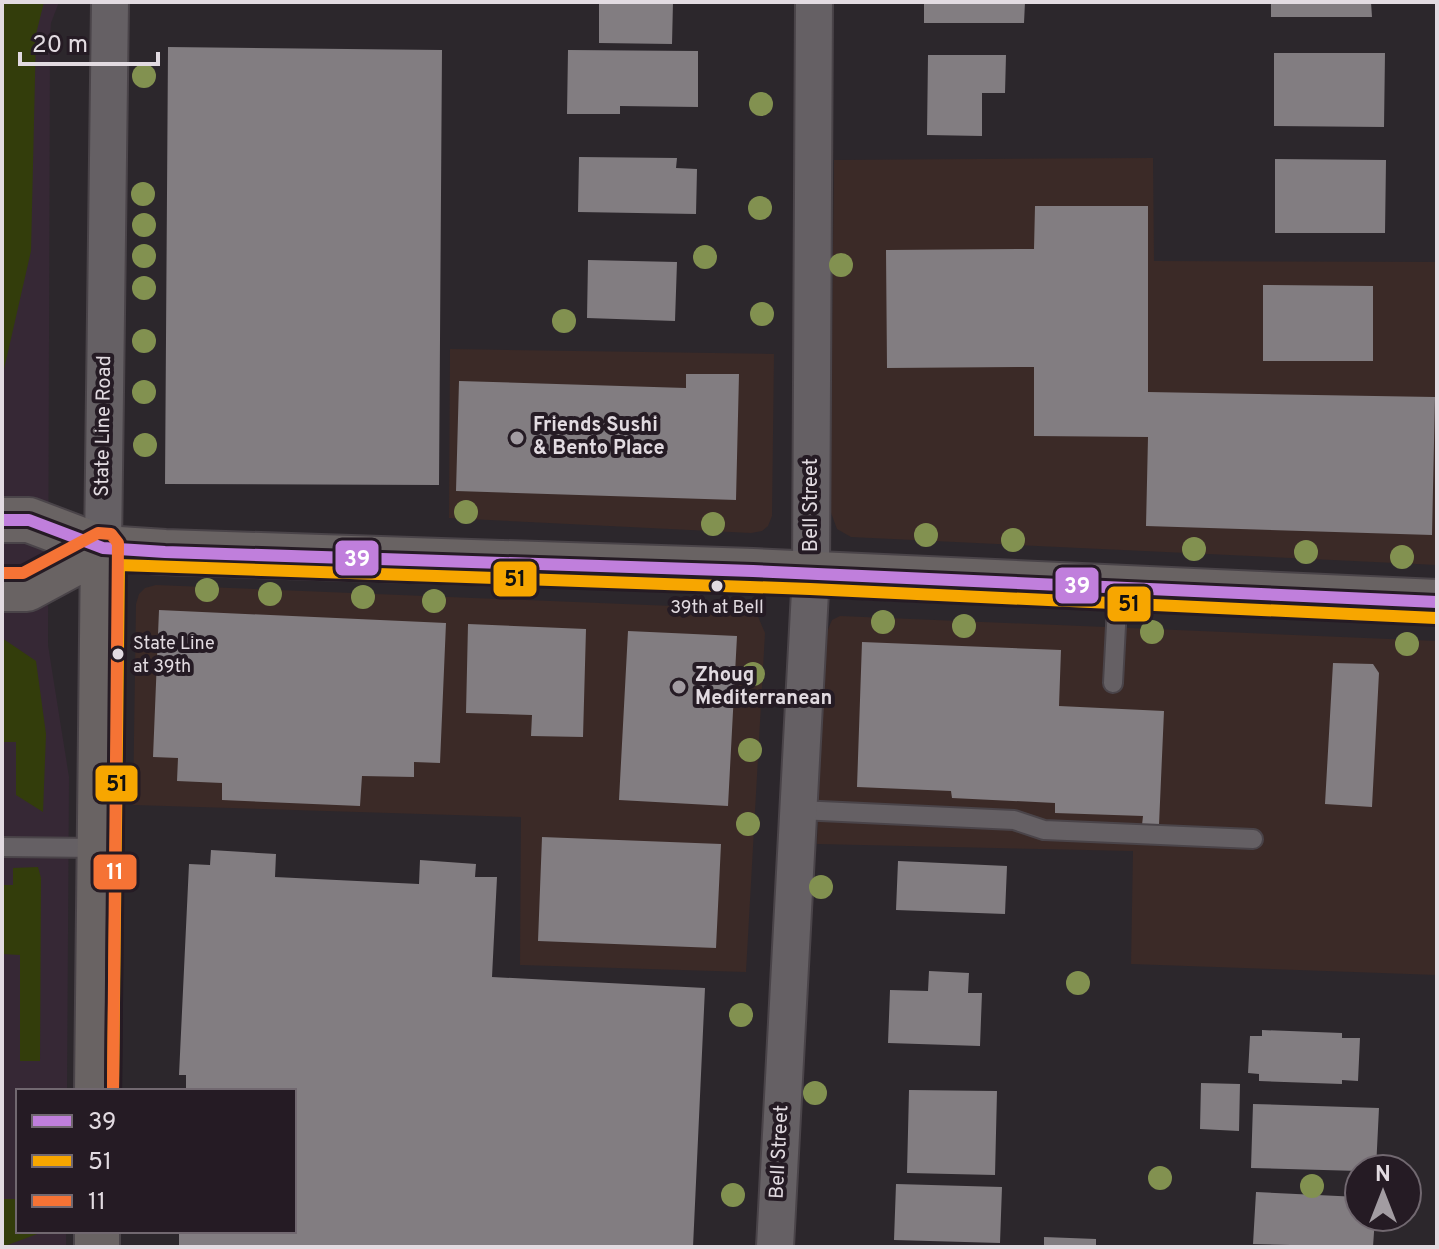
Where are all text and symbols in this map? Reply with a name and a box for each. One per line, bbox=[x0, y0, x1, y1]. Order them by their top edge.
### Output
scale bar bbox=[20, 16, 158, 66]
text: 20 m bbox=[32, 31, 88, 61]
street label: State Line Road bbox=[90, 355, 118, 497]
place label: Friends Sushi & Bento Place bbox=[533, 413, 665, 462]
marker: Friends Sushi & Bento Place bbox=[508, 429, 526, 447]
street label: Bell Street bbox=[799, 458, 825, 552]
line badge: 39 bbox=[334, 539, 380, 577]
text: 39 bbox=[344, 547, 370, 574]
line badge: 51 bbox=[492, 560, 538, 598]
line badge: 39 bbox=[1054, 566, 1100, 605]
text: 51 bbox=[504, 567, 526, 594]
text: 39 bbox=[1064, 574, 1090, 601]
marker: 39th at Bell bbox=[709, 578, 725, 594]
line badge: 51 bbox=[1106, 585, 1152, 623]
text: 51 bbox=[1118, 592, 1140, 619]
place label: 39th at Bell bbox=[670, 597, 764, 620]
place label: State Line at 39th bbox=[133, 633, 215, 679]
marker: State Line at 39th bbox=[110, 646, 126, 662]
place label: Zhoug Mediterranean bbox=[695, 663, 832, 712]
marker: Zhoug Mediterranean bbox=[670, 678, 688, 696]
line badge: 51 bbox=[94, 764, 139, 803]
text: 51 bbox=[106, 772, 128, 799]
line badge: 11 bbox=[92, 853, 138, 891]
text: 11 bbox=[106, 860, 124, 887]
legend bbox=[16, 1089, 296, 1233]
street label: Bell Street bbox=[765, 1104, 795, 1200]
text: 39 bbox=[88, 1108, 116, 1138]
text: 51 bbox=[88, 1148, 112, 1178]
north arrow bbox=[1343, 1153, 1423, 1233]
text: N bbox=[1375, 1162, 1391, 1189]
text: 11 bbox=[88, 1188, 106, 1218]

